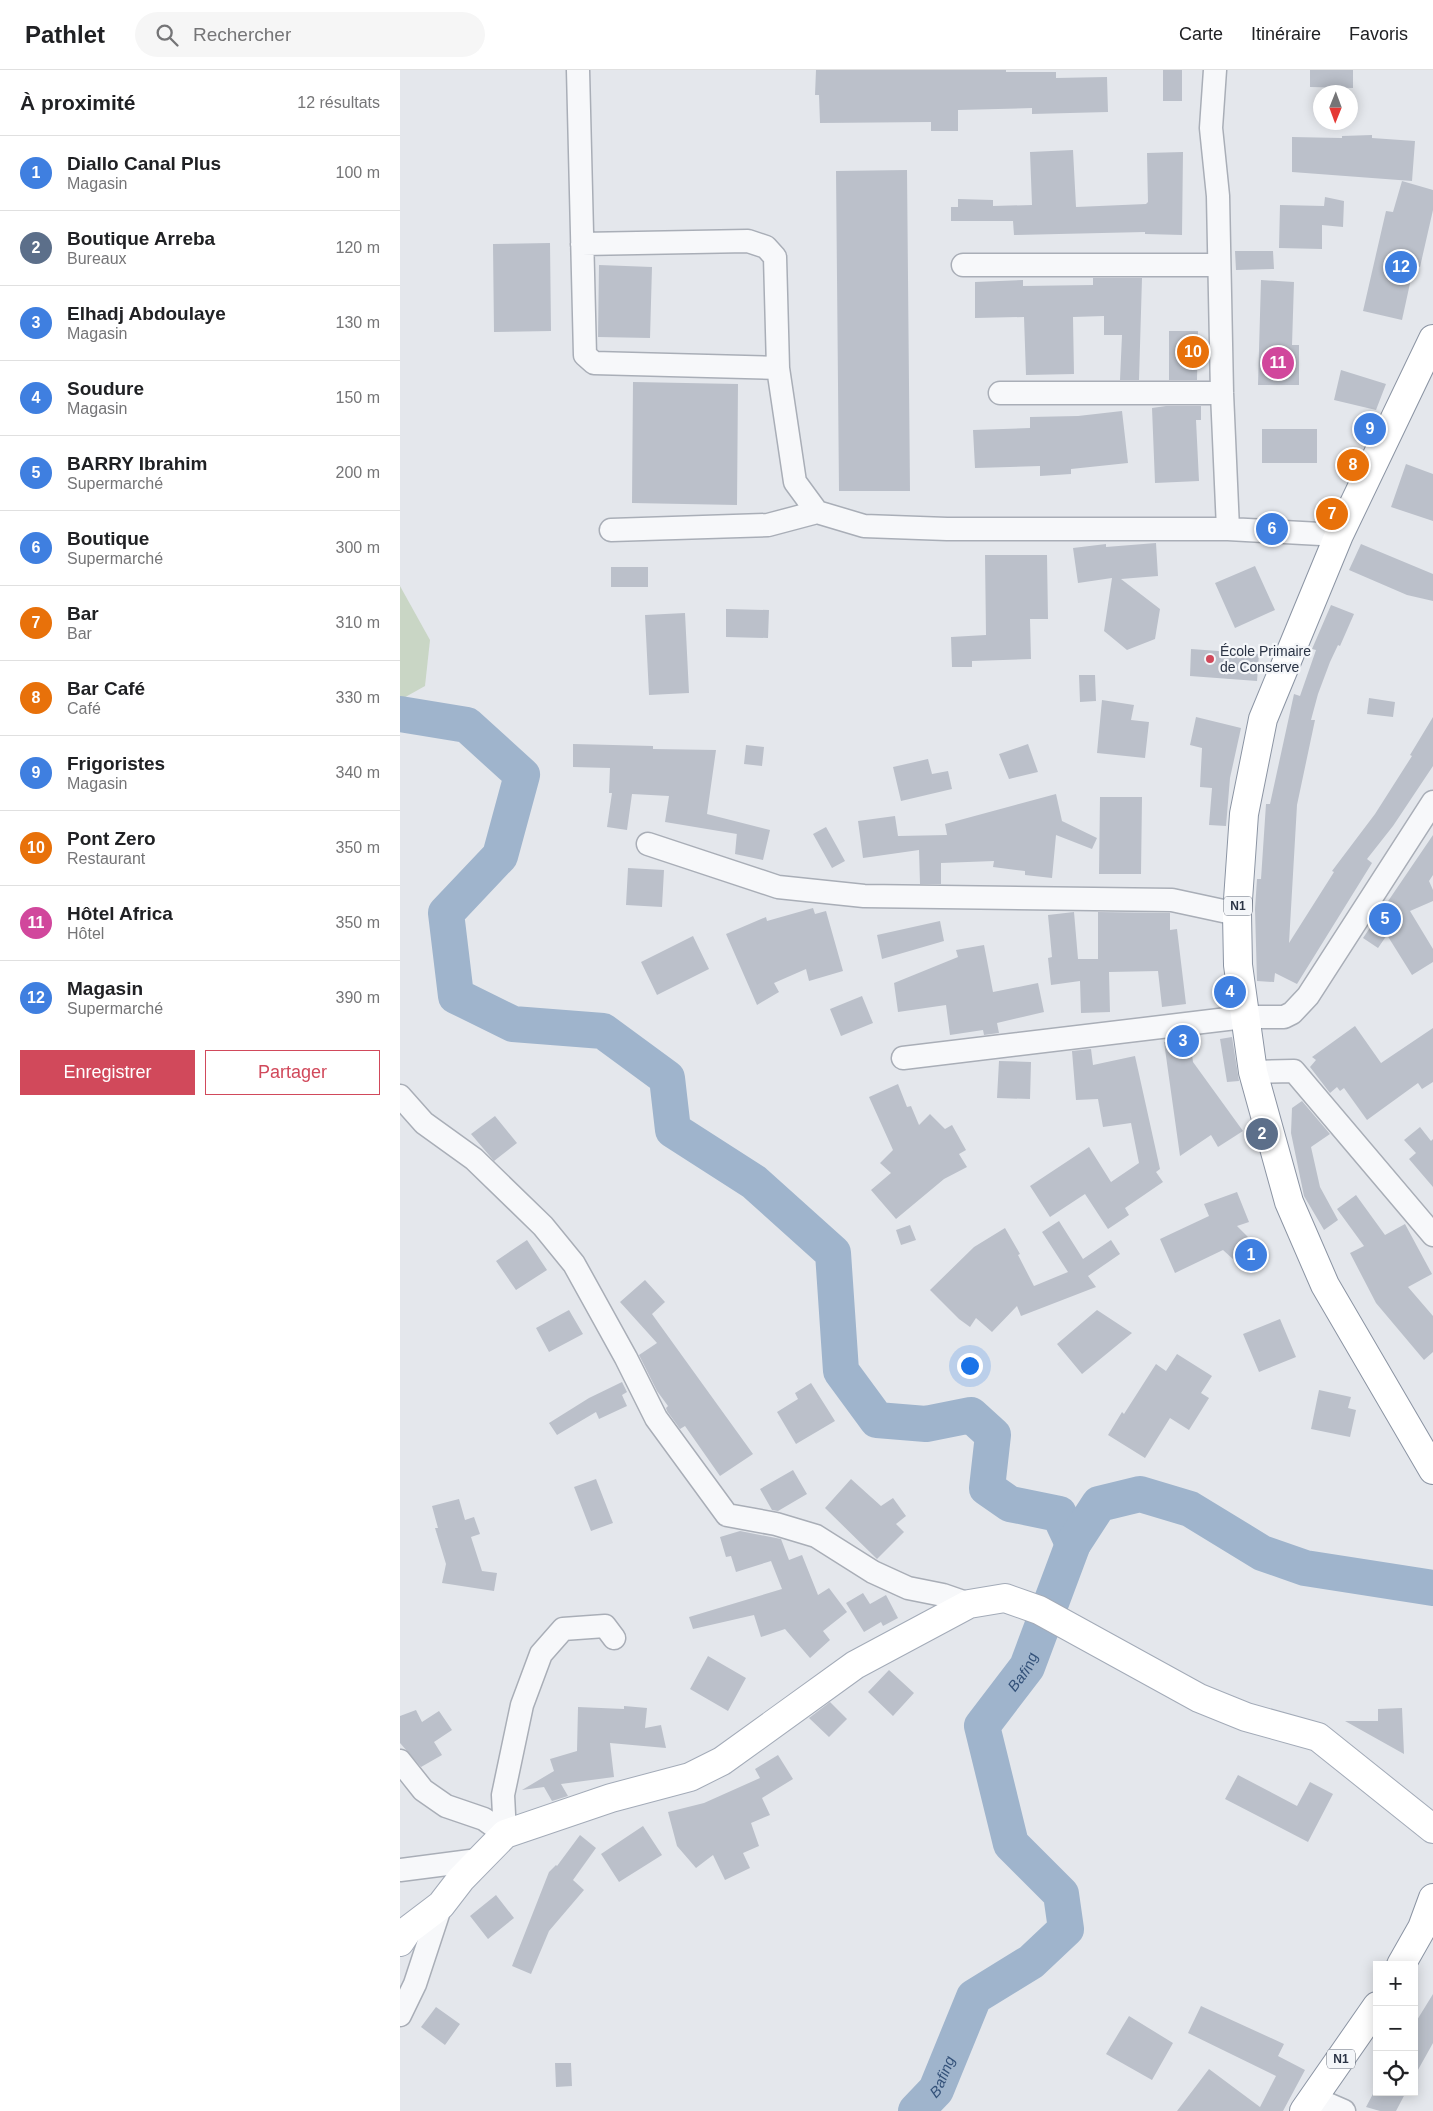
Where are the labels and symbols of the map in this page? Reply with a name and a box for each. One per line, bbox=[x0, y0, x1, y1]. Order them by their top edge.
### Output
north arrow bbox=[1313, 85, 1358, 130]
pin: 12 bbox=[1385, 248, 1417, 286]
pin: 10 bbox=[1177, 333, 1209, 371]
pin: 11 bbox=[1262, 344, 1294, 382]
pin: 9 bbox=[1354, 410, 1386, 448]
pin: 8 bbox=[1337, 446, 1369, 484]
pin: 7 bbox=[1316, 495, 1348, 533]
pin: 6 bbox=[1256, 510, 1288, 548]
place label: École Primaire de Conserve bbox=[1220, 643, 1311, 675]
marker: École Primaire de Conserve bbox=[1204, 653, 1216, 665]
road number: N1 bbox=[1224, 896, 1252, 916]
pin: 5 bbox=[1369, 900, 1401, 938]
pin: 4 bbox=[1214, 973, 1246, 1011]
pin: 3 bbox=[1167, 1022, 1199, 1060]
pin: 2 bbox=[1246, 1115, 1278, 1153]
pin: 1 bbox=[1235, 1236, 1267, 1274]
your location bbox=[957, 1353, 983, 1379]
water label: Bafing bbox=[1004, 1649, 1040, 1694]
road number: N1 bbox=[1327, 2050, 1355, 2068]
water label: Bafing bbox=[926, 2053, 958, 2100]

